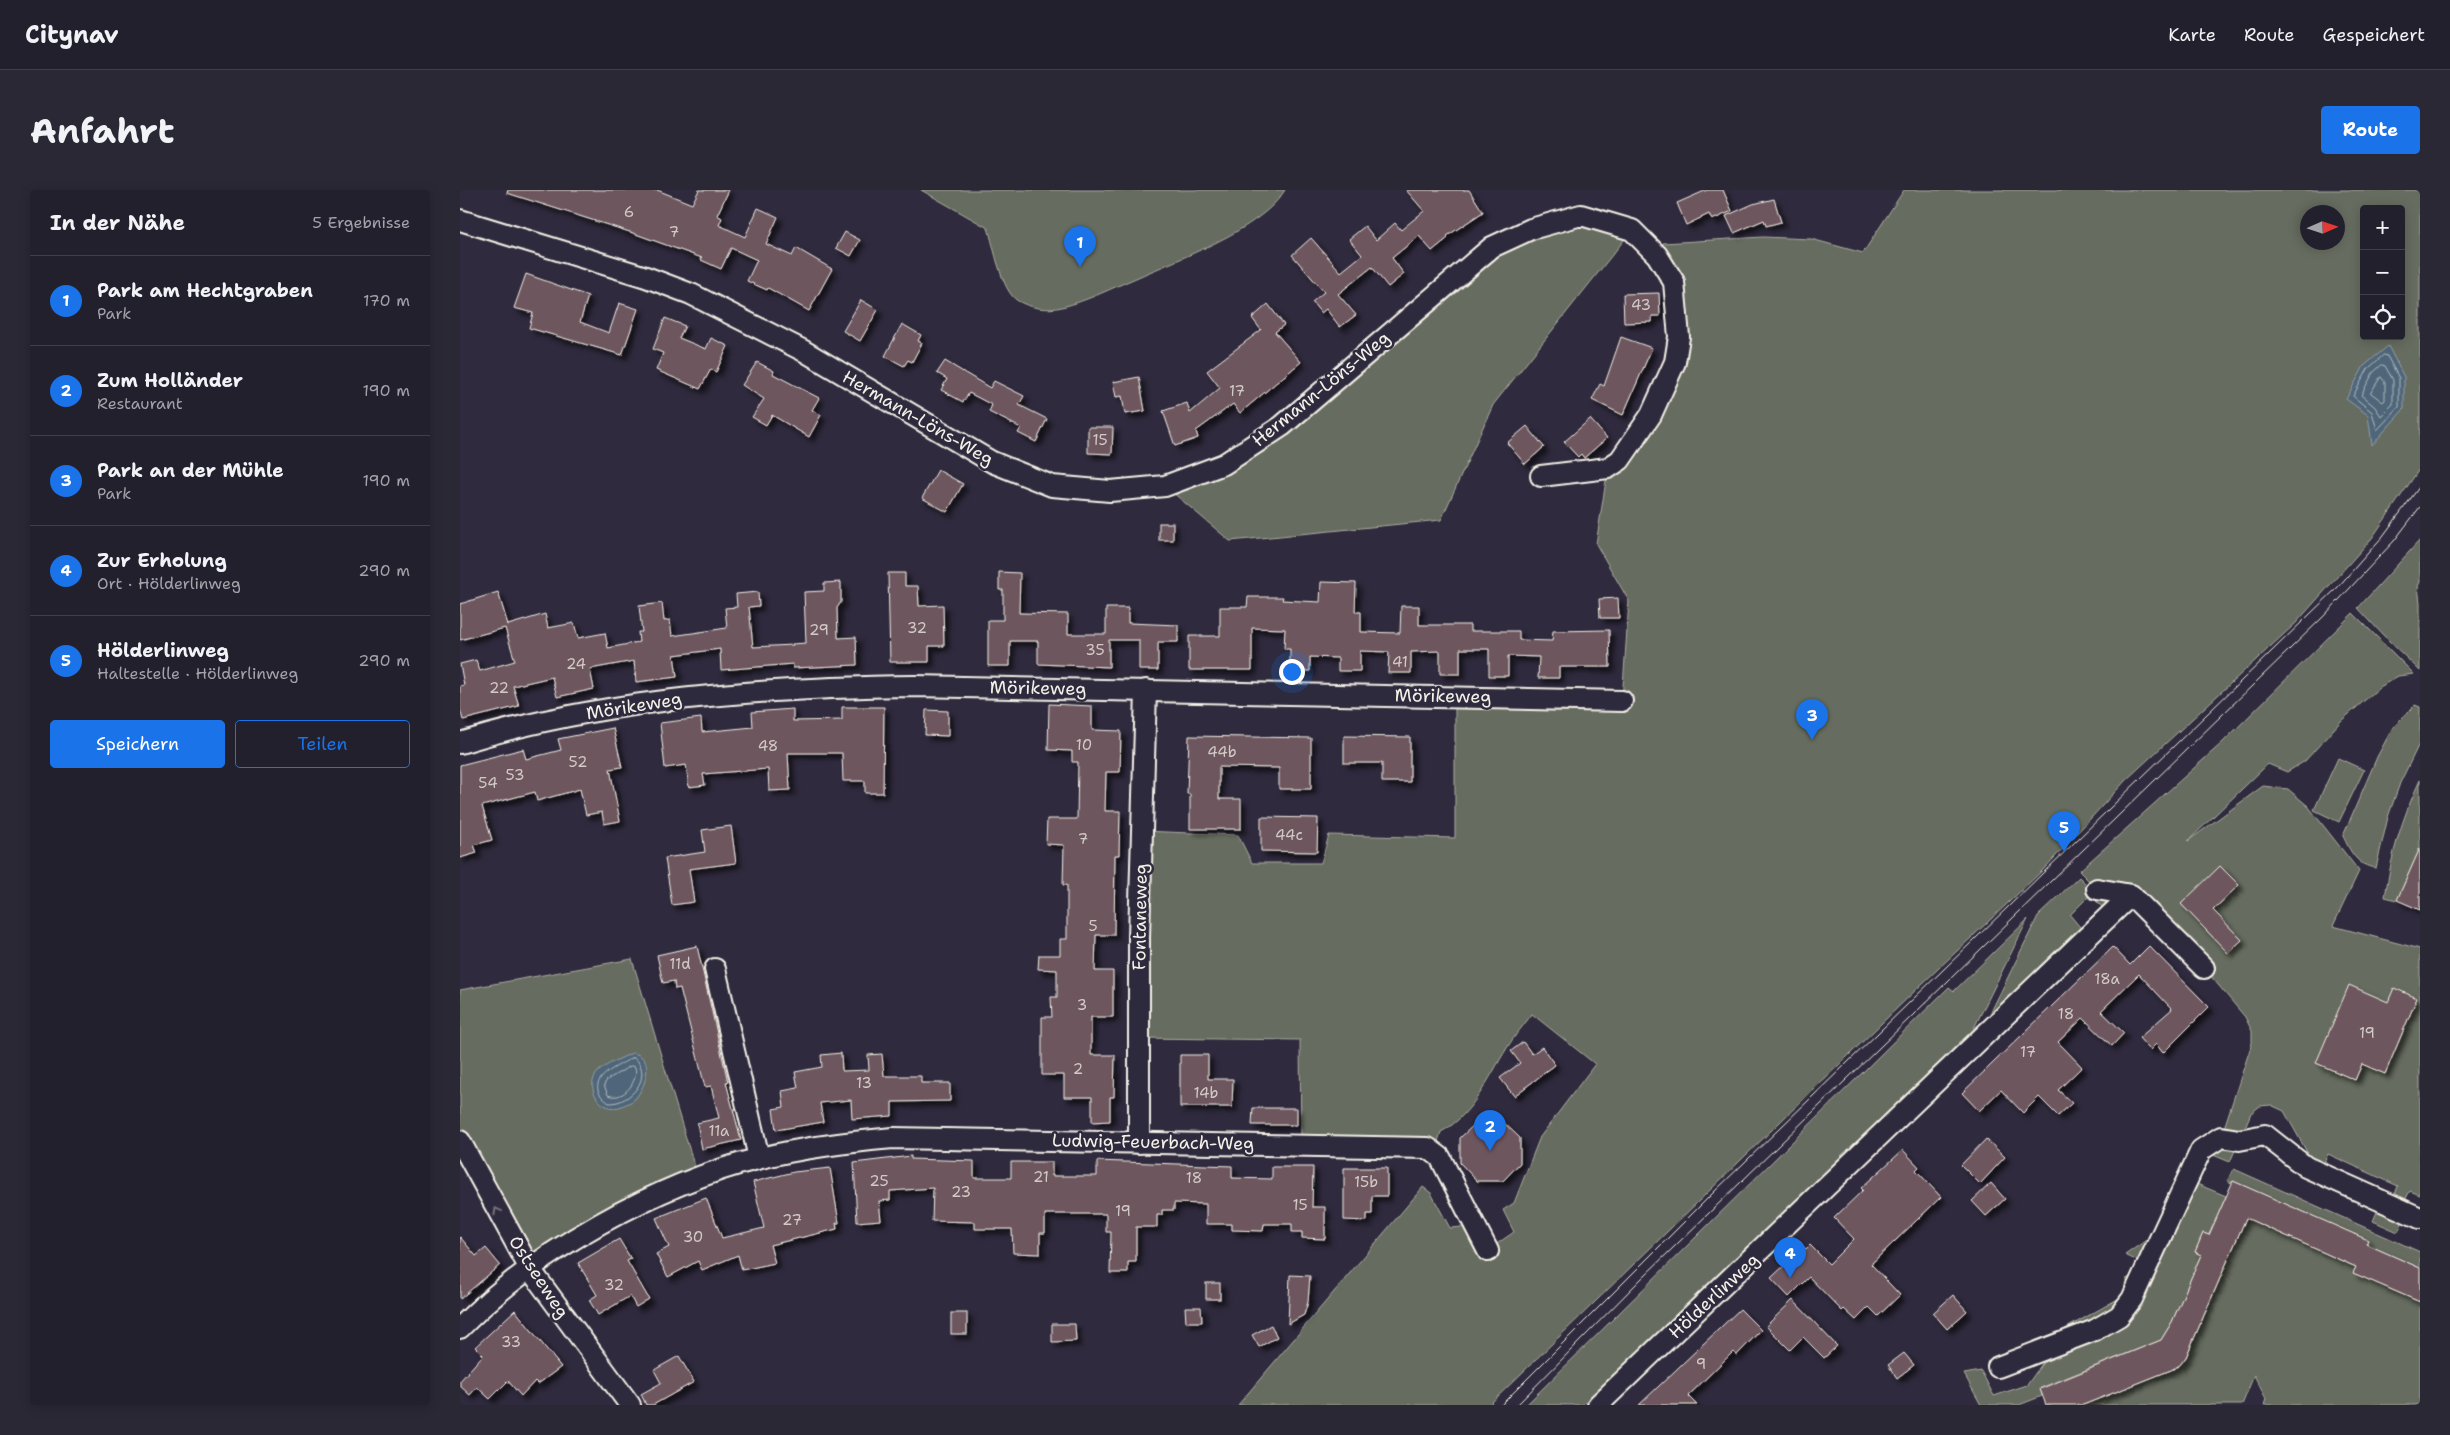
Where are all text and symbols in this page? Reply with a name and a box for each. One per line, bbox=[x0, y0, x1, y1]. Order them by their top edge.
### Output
text: Citynav bbox=[25, 19, 119, 51]
text: Karte bbox=[2168, 23, 2216, 47]
text: Route bbox=[2244, 23, 2295, 47]
text: Gespeichert bbox=[2323, 23, 2425, 47]
button: Route bbox=[2321, 106, 2420, 154]
text: Anfahrt bbox=[30, 107, 174, 154]
house number: 6 bbox=[624, 202, 634, 222]
north arrow bbox=[2300, 205, 2345, 250]
map controls bbox=[2360, 205, 2405, 340]
button: + bbox=[2360, 205, 2405, 250]
text: In der Nähe bbox=[50, 209, 185, 237]
text: 5 Ergebnisse bbox=[312, 212, 410, 233]
house number: 7 bbox=[669, 222, 679, 242]
pin: 1 bbox=[1064, 226, 1096, 267]
button: − bbox=[2360, 250, 2405, 295]
text: Park am Hechtgraben bbox=[97, 278, 313, 303]
text: 1 bbox=[62, 290, 70, 311]
text: 170 m bbox=[363, 290, 410, 311]
house number: 43 bbox=[1631, 295, 1651, 315]
button: locate bbox=[2360, 295, 2405, 340]
text: Park bbox=[97, 303, 131, 324]
street label: Hermann-Löns-Weg bbox=[1247, 326, 1395, 452]
street label: Hermann-Löns-Weg bbox=[838, 365, 998, 471]
text: Zum Holländer bbox=[97, 368, 243, 393]
text: 2 bbox=[60, 380, 72, 401]
text: 190 m bbox=[363, 380, 410, 401]
house number: 17 bbox=[1229, 381, 1245, 401]
text: Restaurant bbox=[97, 393, 183, 414]
house number: 15 bbox=[1092, 430, 1108, 450]
text: Park an der Mühle bbox=[97, 458, 284, 483]
text: 3 bbox=[60, 470, 72, 491]
text: 190 m bbox=[363, 470, 410, 491]
text: Park bbox=[97, 483, 131, 504]
text: Zur Erholung bbox=[97, 548, 227, 573]
text: 4 bbox=[60, 560, 72, 581]
text: 290 m bbox=[358, 560, 410, 581]
text: Ort · Hölderlinweg bbox=[97, 573, 241, 594]
house number: 32 bbox=[907, 618, 927, 638]
house number: 29 bbox=[809, 620, 829, 640]
text: Hölderlinweg bbox=[97, 638, 229, 663]
house number: 35 bbox=[1085, 640, 1105, 660]
text: 5 bbox=[61, 650, 71, 671]
text: 290 m bbox=[358, 650, 410, 671]
house number: 41 bbox=[1392, 652, 1408, 672]
house number: 24 bbox=[566, 654, 586, 674]
your location bbox=[1279, 659, 1305, 685]
text: Haltestelle · Hölderlinweg bbox=[97, 663, 298, 684]
street label: Mörikeweg bbox=[989, 675, 1087, 701]
house number: 22 bbox=[489, 678, 509, 698]
street label: Mörikeweg bbox=[1394, 683, 1492, 709]
street label: Mörikeweg bbox=[584, 687, 684, 725]
pin: 3 bbox=[1796, 699, 1828, 740]
button: Speichern bbox=[50, 720, 225, 768]
button: Teilen bbox=[235, 720, 410, 768]
house number: 10 bbox=[1076, 735, 1092, 755]
house number: 48 bbox=[758, 736, 778, 756]
house number: 44b bbox=[1207, 742, 1237, 762]
house number: 52 bbox=[569, 752, 587, 772]
house number: 53 bbox=[506, 765, 525, 785]
house number: 54 bbox=[478, 773, 498, 793]
pin: 5 bbox=[2048, 811, 2080, 852]
house number: 44c bbox=[1275, 825, 1303, 845]
house number: 7 bbox=[1078, 829, 1088, 849]
street label: Fontaneweg bbox=[1127, 863, 1153, 971]
house number: 5 bbox=[1088, 916, 1098, 936]
house number: 11d bbox=[669, 954, 691, 974]
house number: 18a bbox=[2094, 969, 2120, 989]
house number: 3 bbox=[1077, 995, 1087, 1015]
house number: 18 bbox=[2058, 1004, 2074, 1024]
house number: 19 bbox=[2359, 1023, 2375, 1043]
house number: 17 bbox=[2020, 1042, 2036, 1062]
house number: 2 bbox=[1073, 1059, 1083, 1079]
house number: 13 bbox=[856, 1073, 872, 1093]
house number: 14b bbox=[1194, 1083, 1218, 1103]
pin: 2 bbox=[1474, 1110, 1506, 1151]
house number: 11a bbox=[709, 1121, 730, 1141]
street label: Ludwig-Feuerbach-Weg bbox=[1052, 1128, 1254, 1156]
house number: 21 bbox=[1033, 1167, 1049, 1187]
house number: 18 bbox=[1186, 1168, 1202, 1188]
house number: 25 bbox=[869, 1171, 889, 1191]
house number: 15b bbox=[1354, 1172, 1378, 1192]
house number: 23 bbox=[951, 1182, 971, 1202]
house number: 15 bbox=[1292, 1195, 1308, 1215]
house number: 19 bbox=[1115, 1201, 1131, 1221]
one-way arrow bbox=[494, 1207, 504, 1216]
house number: 27 bbox=[782, 1210, 802, 1230]
house number: 30 bbox=[683, 1227, 703, 1247]
street label: Ostseeweg bbox=[503, 1231, 575, 1323]
pin: 4 bbox=[1774, 1237, 1806, 1278]
street label: Hölderlinweg bbox=[1664, 1248, 1764, 1344]
house number: 32 bbox=[604, 1275, 624, 1295]
house number: 33 bbox=[501, 1332, 521, 1352]
house number: 9 bbox=[1696, 1354, 1706, 1374]

